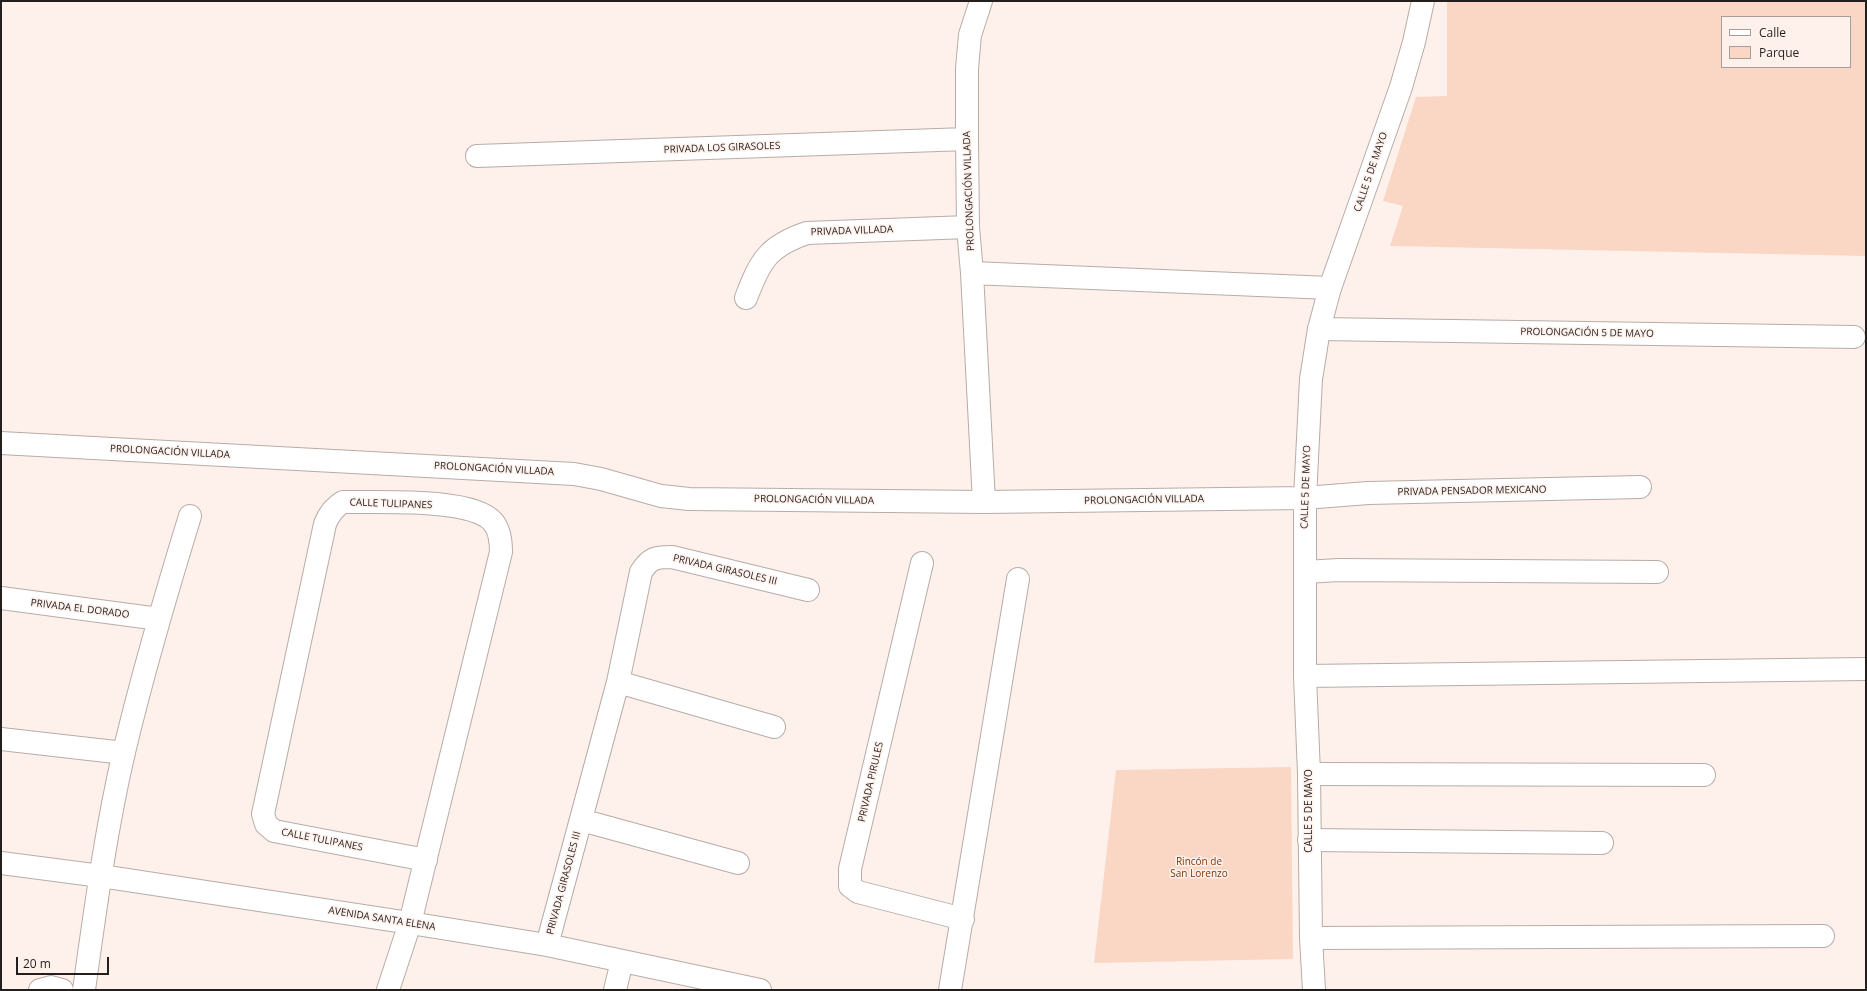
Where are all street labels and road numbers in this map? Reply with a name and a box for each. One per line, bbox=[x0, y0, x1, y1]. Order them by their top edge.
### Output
street label: PROLONGACIÓN VILLADA bbox=[961, 131, 977, 251]
street label: CALLE 5 DE MAYO bbox=[1352, 131, 1390, 213]
street label: PRIVADA LOS GIRASOLES bbox=[664, 140, 780, 156]
street label: PRIVADA VILLADA bbox=[811, 224, 893, 238]
street label: PROLONGACIÓN 5 DE MAYO bbox=[1520, 326, 1654, 340]
street label: PROLONGACIÓN VILLADA bbox=[110, 443, 230, 461]
street label: CALLE 5 DE MAYO bbox=[1299, 445, 1313, 529]
street label: PROLONGACIÓN VILLADA bbox=[434, 460, 554, 478]
street label: PRIVADA PENSADOR MEXICANO bbox=[1397, 484, 1547, 498]
street label: PROLONGACIÓN VILLADA bbox=[754, 493, 874, 507]
street label: PROLONGACIÓN VILLADA bbox=[1084, 493, 1204, 507]
street label: CALLE TULIPANES bbox=[349, 497, 433, 511]
street label: PRIVADA GIRASOLES III bbox=[672, 552, 778, 588]
street label: PRIVADA EL DORADO bbox=[30, 597, 130, 621]
street label: PRIVADA PIRULES bbox=[856, 741, 886, 823]
street label: CALLE 5 DE MAYO bbox=[1303, 769, 1315, 853]
street label: CALLE TULIPANES bbox=[280, 826, 364, 854]
street label: PRIVADA GIRASOLES III bbox=[544, 830, 584, 936]
street label: AVENIDA SANTA ELENA bbox=[328, 905, 436, 933]

